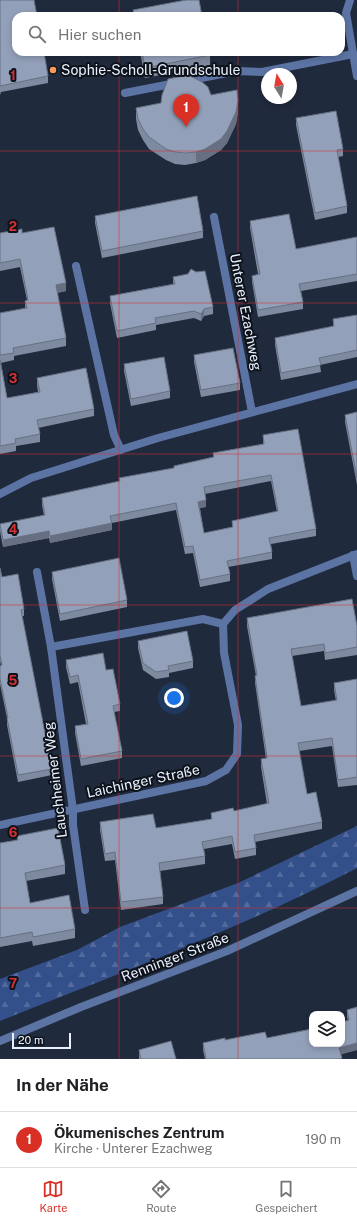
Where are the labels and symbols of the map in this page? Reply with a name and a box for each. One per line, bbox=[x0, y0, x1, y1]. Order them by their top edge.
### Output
place label: Sophie-Scholl-Grundschule bbox=[61, 62, 241, 78]
marker: Sophie-Scholl-Grundschule bbox=[48, 65, 58, 75]
text: 1 bbox=[10, 68, 16, 83]
north arrow bbox=[261, 68, 297, 104]
pin: 1 bbox=[173, 94, 199, 127]
text: 2 bbox=[9, 219, 17, 234]
street label: Unterer Ezachweg bbox=[227, 252, 265, 372]
text: 3 bbox=[9, 371, 18, 386]
text: 4 bbox=[9, 522, 18, 537]
text: 5 bbox=[9, 673, 18, 688]
your location bbox=[164, 688, 184, 708]
street label: Lauchheimer Weg bbox=[40, 721, 70, 839]
street label: Laichinger Straße bbox=[85, 761, 201, 801]
text: 6 bbox=[9, 825, 18, 840]
street label: Renninger Straße bbox=[119, 929, 231, 985]
text: 7 bbox=[9, 976, 17, 991]
scale bar bbox=[12, 1031, 71, 1050]

